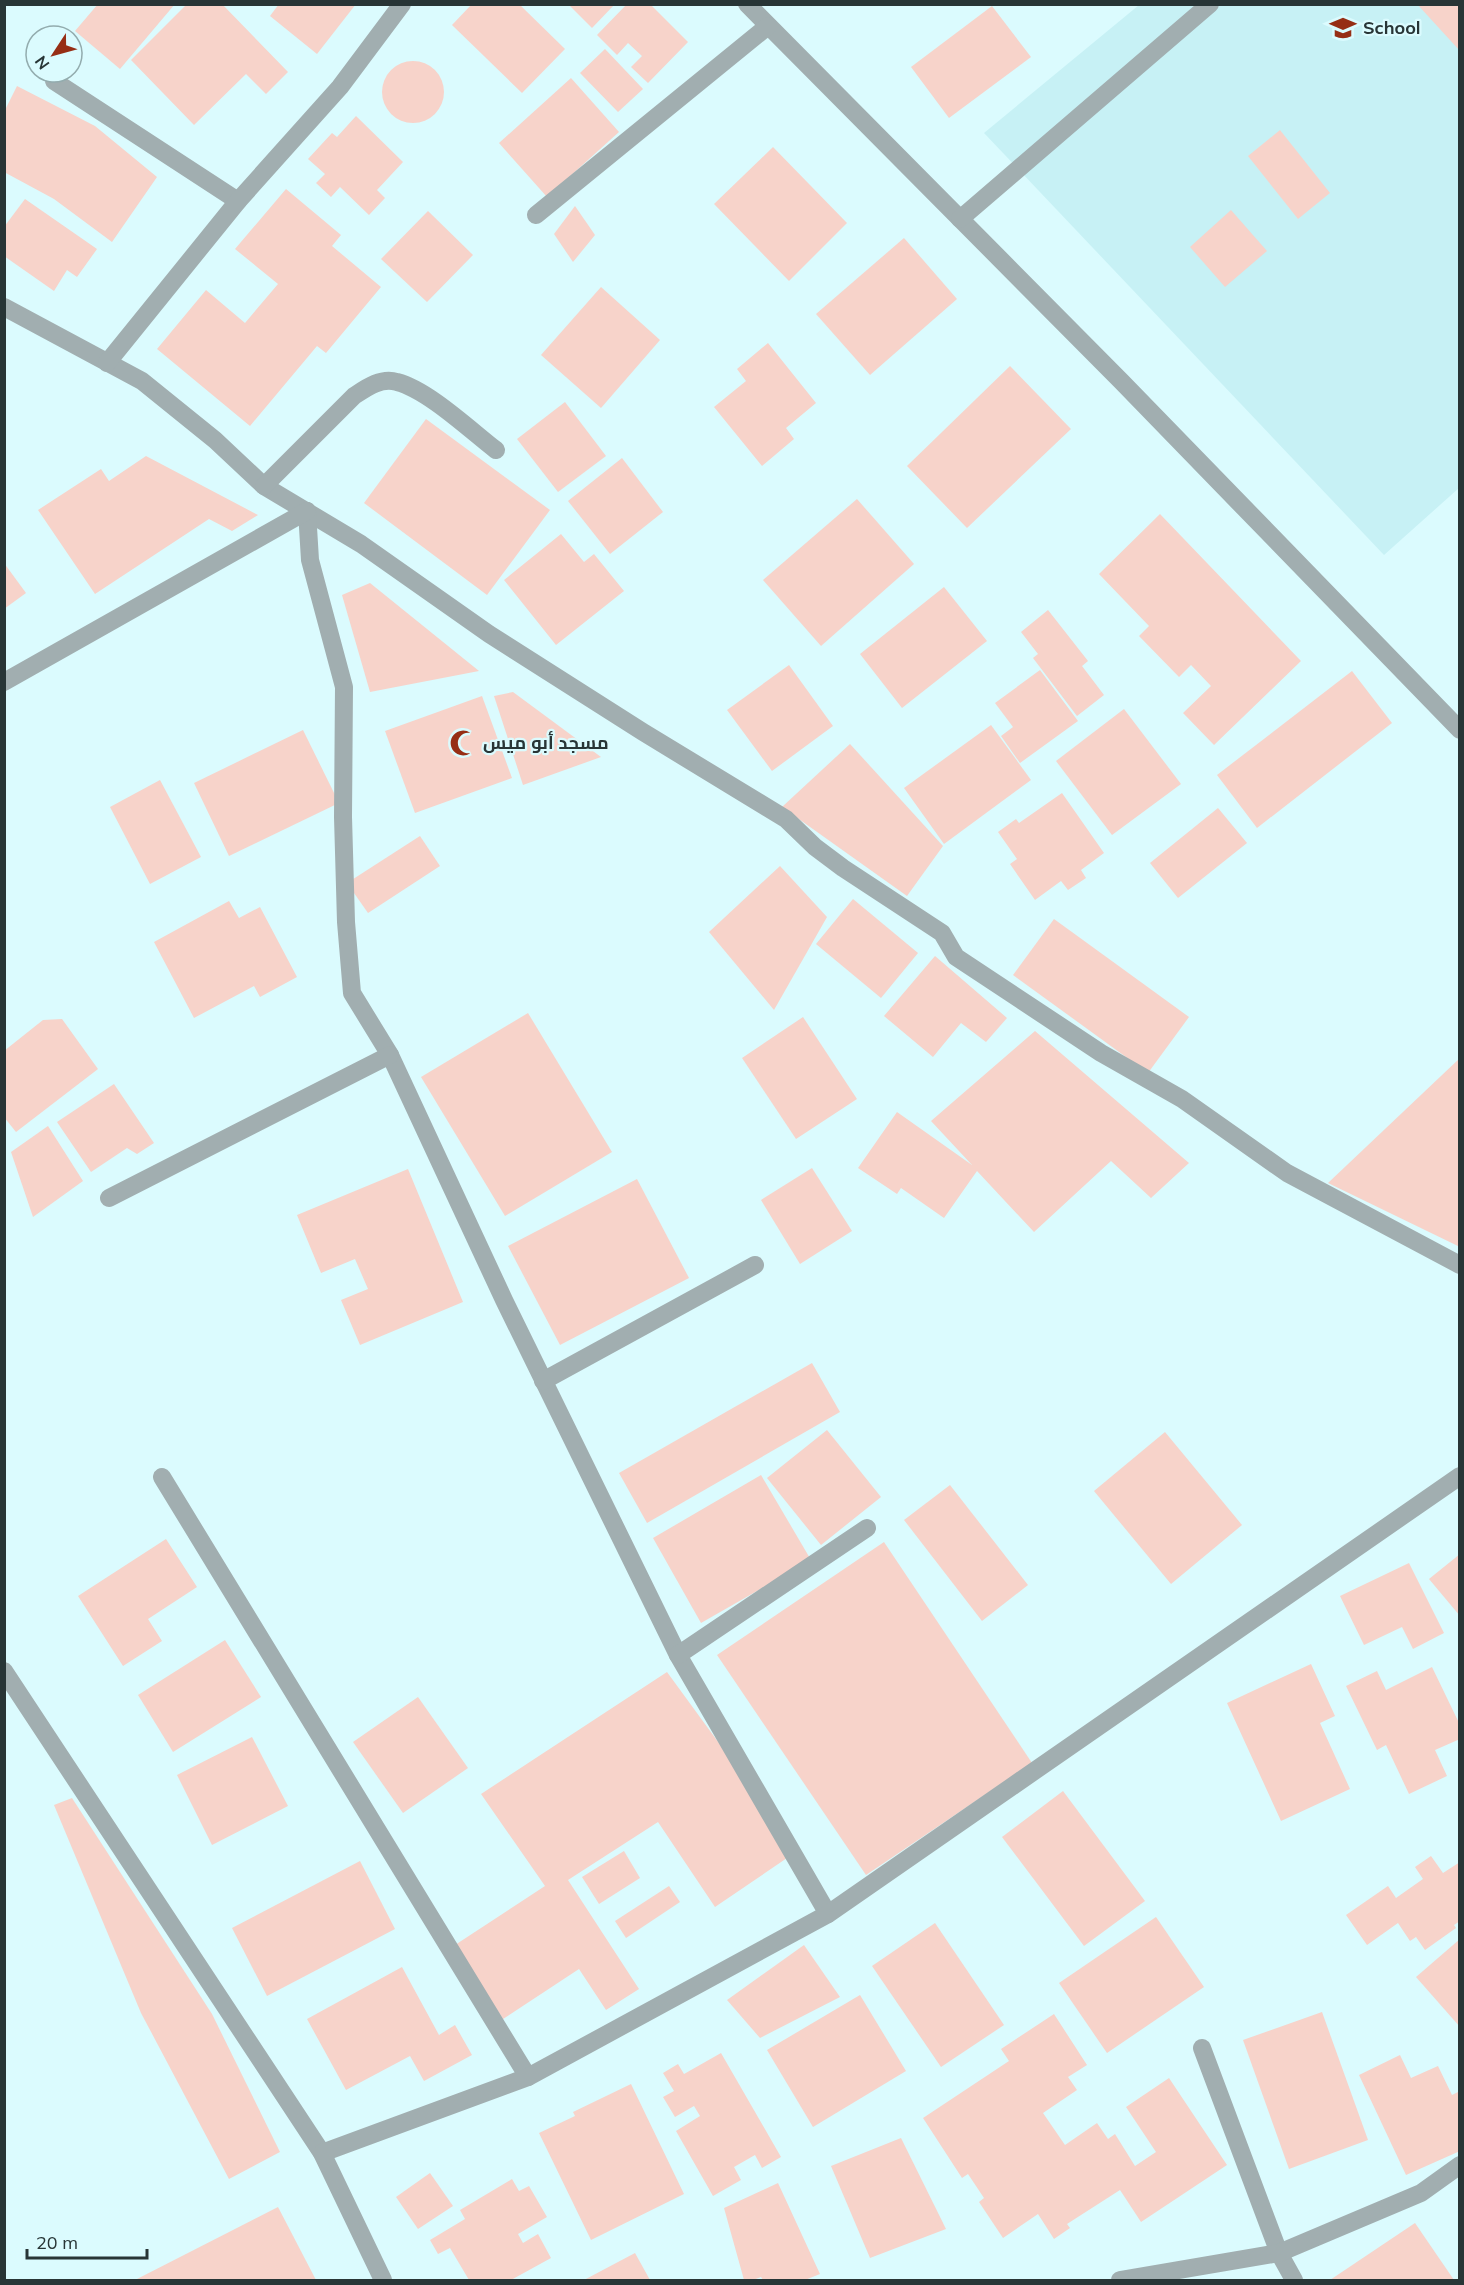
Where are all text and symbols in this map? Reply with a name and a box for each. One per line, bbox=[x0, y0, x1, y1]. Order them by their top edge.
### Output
school or university icon: School bbox=[1328, 13, 1358, 43]
place label: School bbox=[1363, 16, 1421, 39]
north arrow bbox=[24, 24, 84, 84]
text: N bbox=[30, 52, 54, 74]
mosque icon: مسجد أبو ميس bbox=[448, 728, 478, 758]
place label: مسجد أبو ميس bbox=[483, 730, 609, 754]
scale bar bbox=[27, 2222, 147, 2260]
text: 20 m bbox=[36, 2231, 78, 2254]

